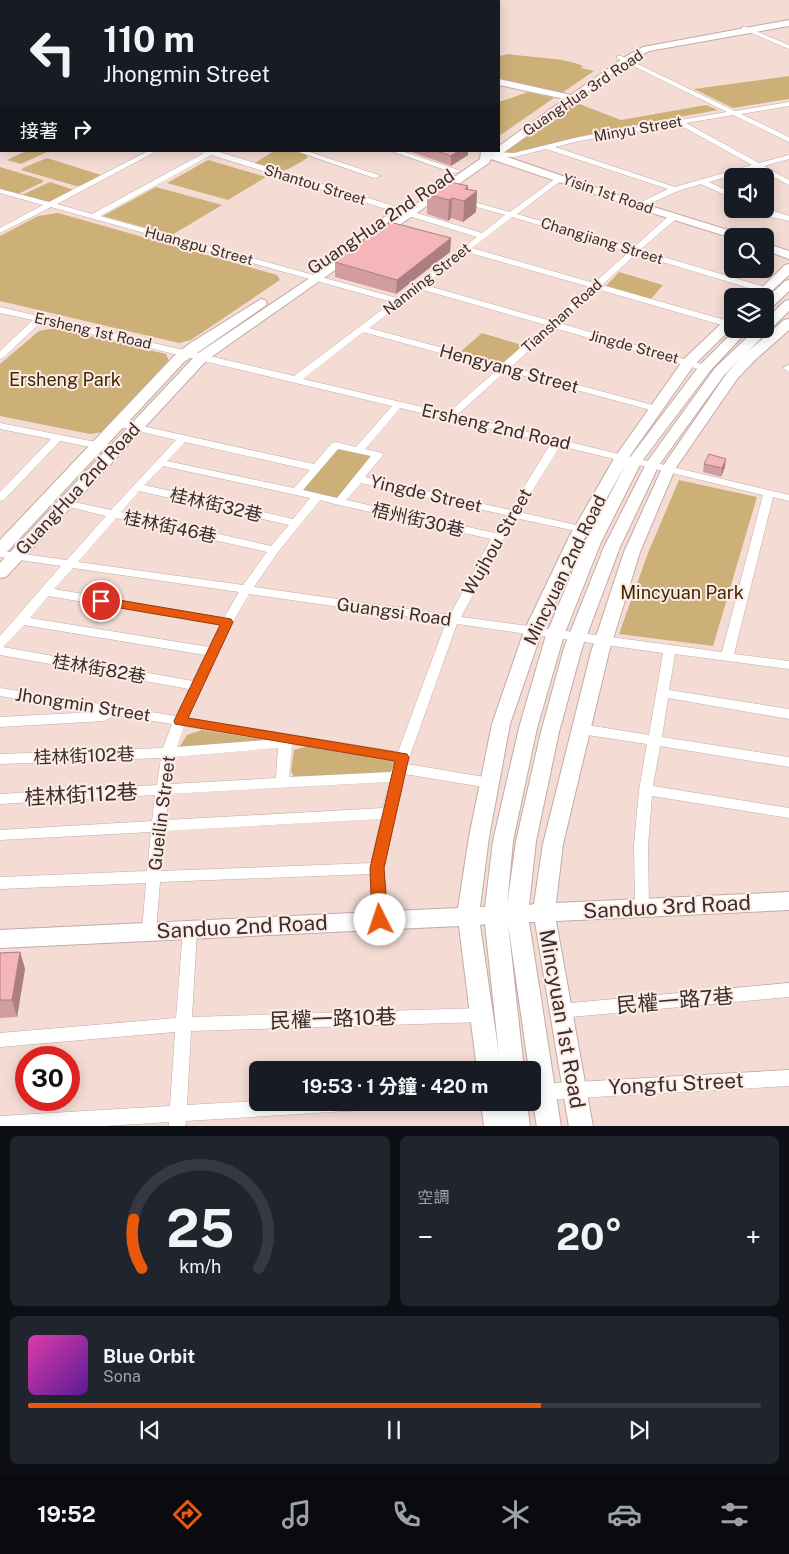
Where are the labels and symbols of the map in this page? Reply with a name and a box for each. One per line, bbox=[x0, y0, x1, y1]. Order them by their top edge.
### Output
street label: GuangHua 3rd Road bbox=[519, 46, 646, 139]
street label: Minyu Street bbox=[592, 112, 684, 145]
street label: Shantou Street bbox=[262, 161, 368, 208]
street label: GuangHua 2nd Road bbox=[303, 165, 458, 279]
street label: Yisin 1st Road bbox=[561, 170, 656, 217]
street label: Changjiang Street bbox=[539, 214, 666, 267]
street label: Huangpu Street bbox=[143, 223, 255, 268]
street label: Nanning Street bbox=[380, 239, 474, 318]
street label: Tianshan Road bbox=[518, 275, 605, 356]
street label: Ersheng 1st Road bbox=[33, 309, 153, 352]
street label: Jingde Street bbox=[587, 326, 681, 367]
street label: Hengyang Street bbox=[437, 340, 581, 397]
park label: Ersheng Park bbox=[9, 369, 121, 390]
street label: Ersheng 2nd Road bbox=[419, 399, 573, 454]
street label: GuangHua 2nd Road bbox=[11, 418, 144, 559]
street label: Yingde Street bbox=[368, 470, 484, 517]
street label: 桂林街32巷 bbox=[168, 484, 264, 525]
street label: Wujhou Street bbox=[457, 484, 536, 599]
street label: Mincyuan 2nd Road bbox=[519, 491, 610, 648]
street label: 梧州街30巷 bbox=[370, 499, 466, 540]
street label: 桂林街46巷 bbox=[122, 506, 219, 547]
pin bbox=[80, 580, 122, 622]
park label: Mincyuan Park bbox=[620, 582, 744, 603]
street label: Guangsi Road bbox=[335, 593, 453, 630]
street label: 桂林街82巷 bbox=[51, 650, 147, 687]
street label: Jhongmin Street bbox=[14, 683, 152, 726]
street label: 桂林街102巷 bbox=[33, 743, 135, 768]
street label: Gueilin Street bbox=[144, 754, 179, 872]
street label: 桂林街112巷 bbox=[24, 779, 138, 810]
street label: Sanduo 3rd Road bbox=[582, 890, 751, 923]
position arrow bbox=[353, 893, 405, 945]
street label: Sanduo 2nd Road bbox=[156, 910, 328, 943]
street label: Mincyuan 1st Road bbox=[534, 927, 591, 1110]
street label: 民權一路7巷 bbox=[615, 983, 735, 1018]
street label: 民權一路10巷 bbox=[269, 1004, 397, 1033]
speed limit sign: 30 bbox=[15, 1046, 80, 1111]
street label: Yongfu Street bbox=[608, 1067, 744, 1100]

